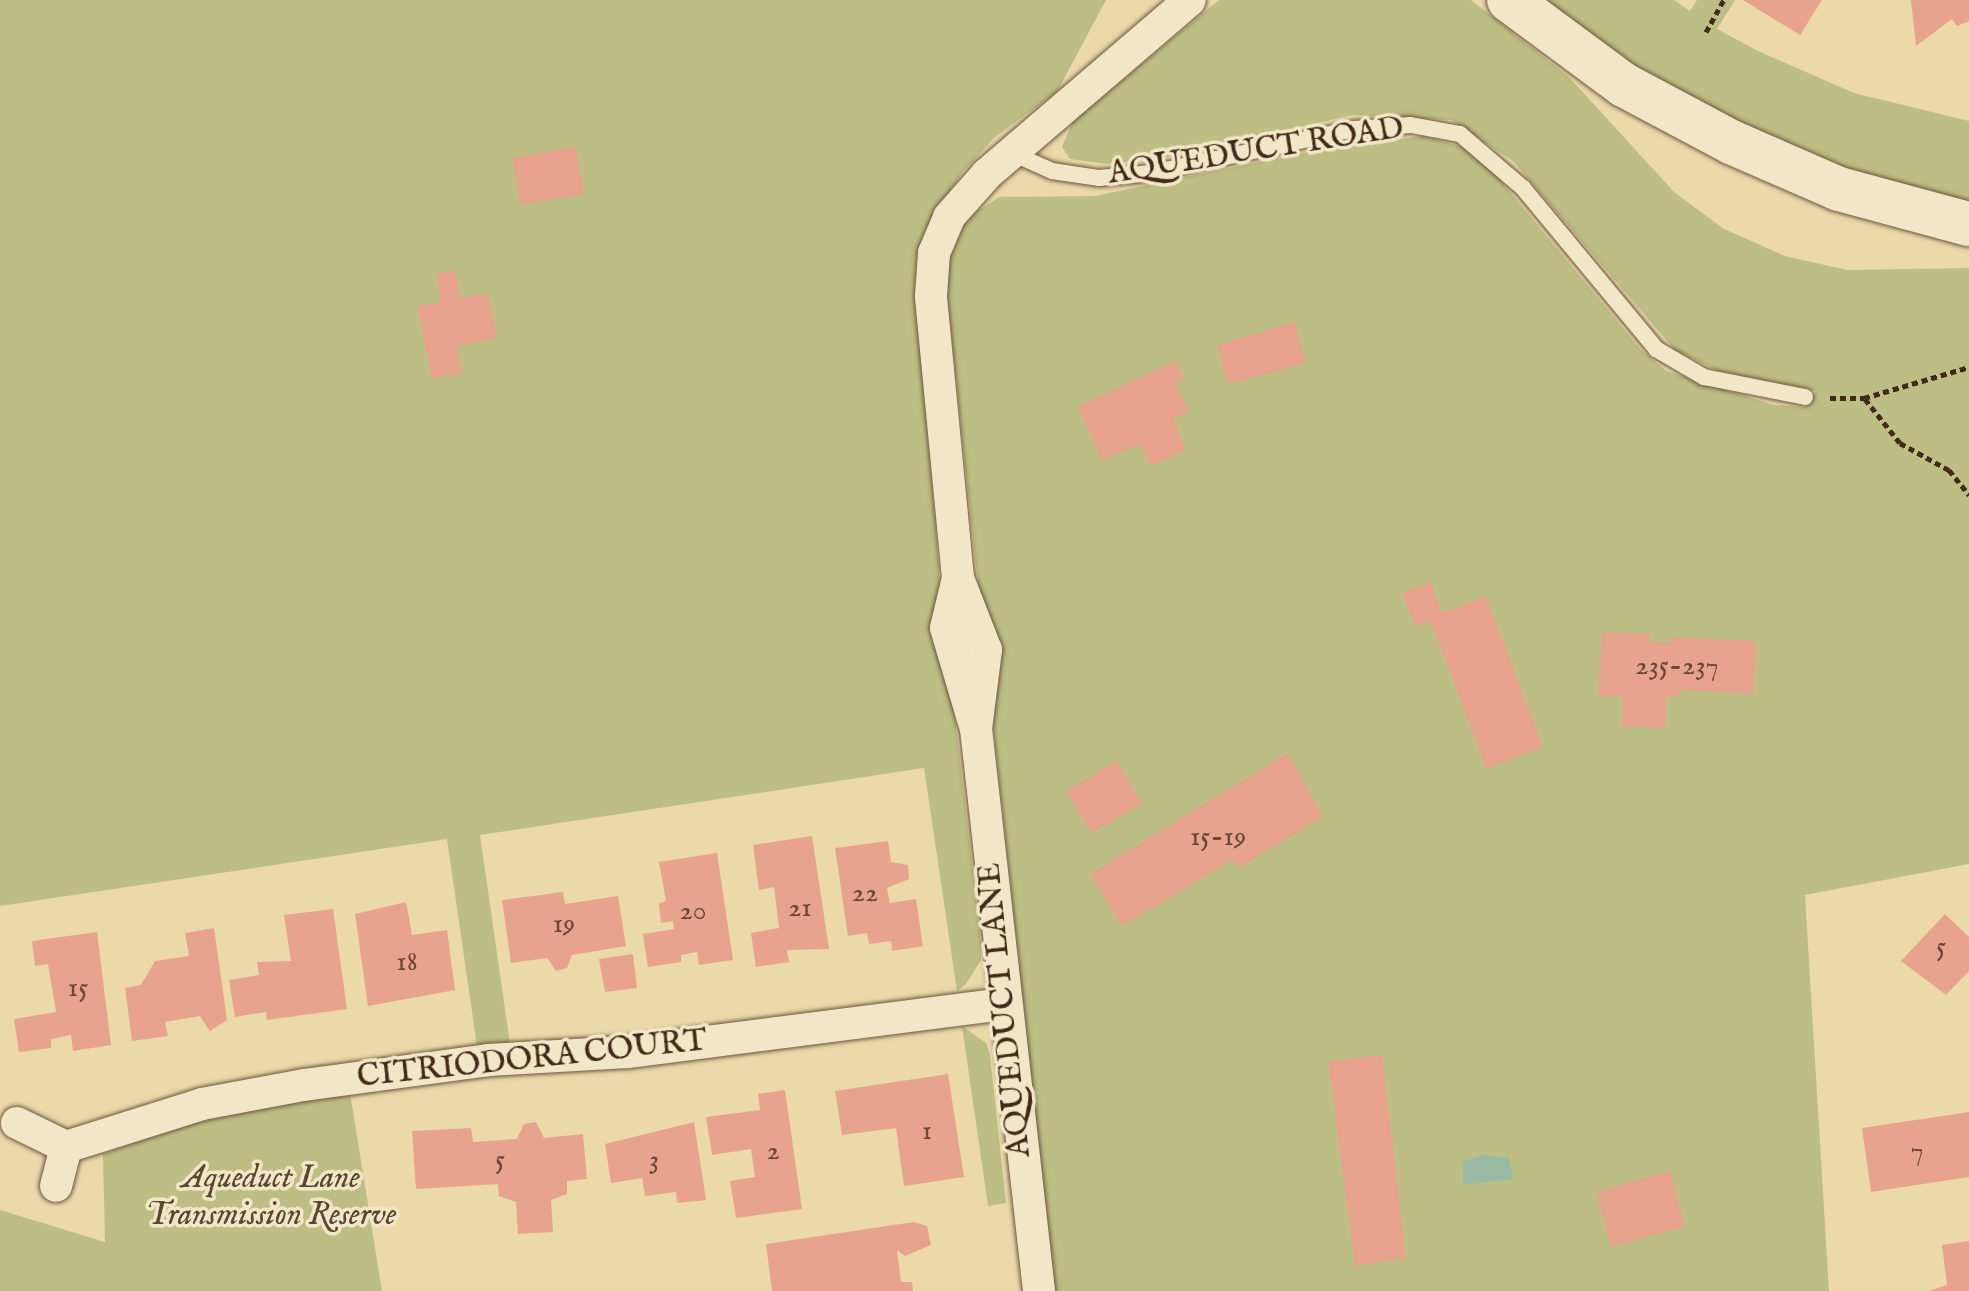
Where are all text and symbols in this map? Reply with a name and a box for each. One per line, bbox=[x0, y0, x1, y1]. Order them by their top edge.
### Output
street label: AQUEDUCT ROAD bbox=[1106, 110, 1406, 194]
house number: 235-237 bbox=[1635, 650, 1719, 684]
house number: 15-19 bbox=[1190, 821, 1246, 855]
street label: AQUEDUCT LANE bbox=[971, 861, 1041, 1159]
house number: 22 bbox=[852, 877, 878, 911]
house number: 21 bbox=[788, 892, 812, 926]
house number: 20 bbox=[680, 895, 706, 929]
house number: 19 bbox=[553, 908, 575, 942]
house number: 5 bbox=[1936, 931, 1946, 965]
house number: 18 bbox=[396, 946, 418, 980]
house number: 15 bbox=[68, 972, 88, 1006]
street label: CITRIODORA COURT bbox=[355, 1023, 709, 1097]
house number: 1 bbox=[922, 1115, 932, 1149]
house number: 2 bbox=[766, 1135, 780, 1169]
house number: 7 bbox=[1910, 1135, 1924, 1169]
house number: 5 bbox=[495, 1144, 505, 1178]
house number: 3 bbox=[649, 1144, 659, 1178]
park label: Aqueduct Lane Transmission Reserve bbox=[146, 1161, 396, 1236]

